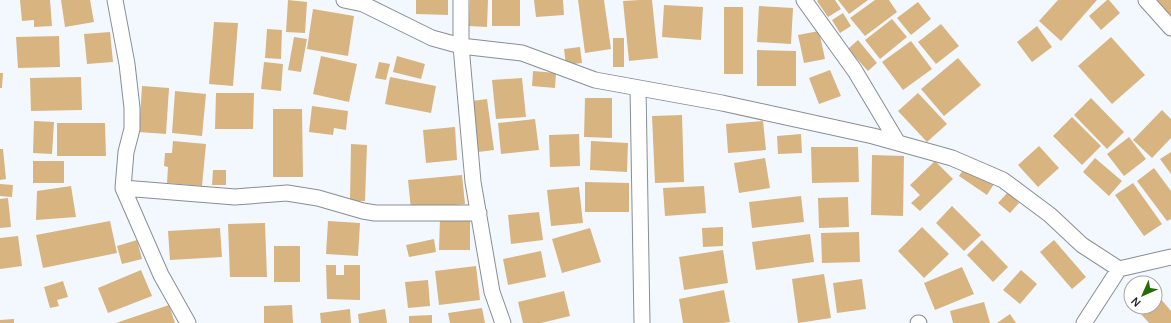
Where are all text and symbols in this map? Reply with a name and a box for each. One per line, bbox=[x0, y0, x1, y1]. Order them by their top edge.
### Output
north arrow bbox=[1123, 275, 1163, 315]
text: N bbox=[1127, 294, 1144, 311]

